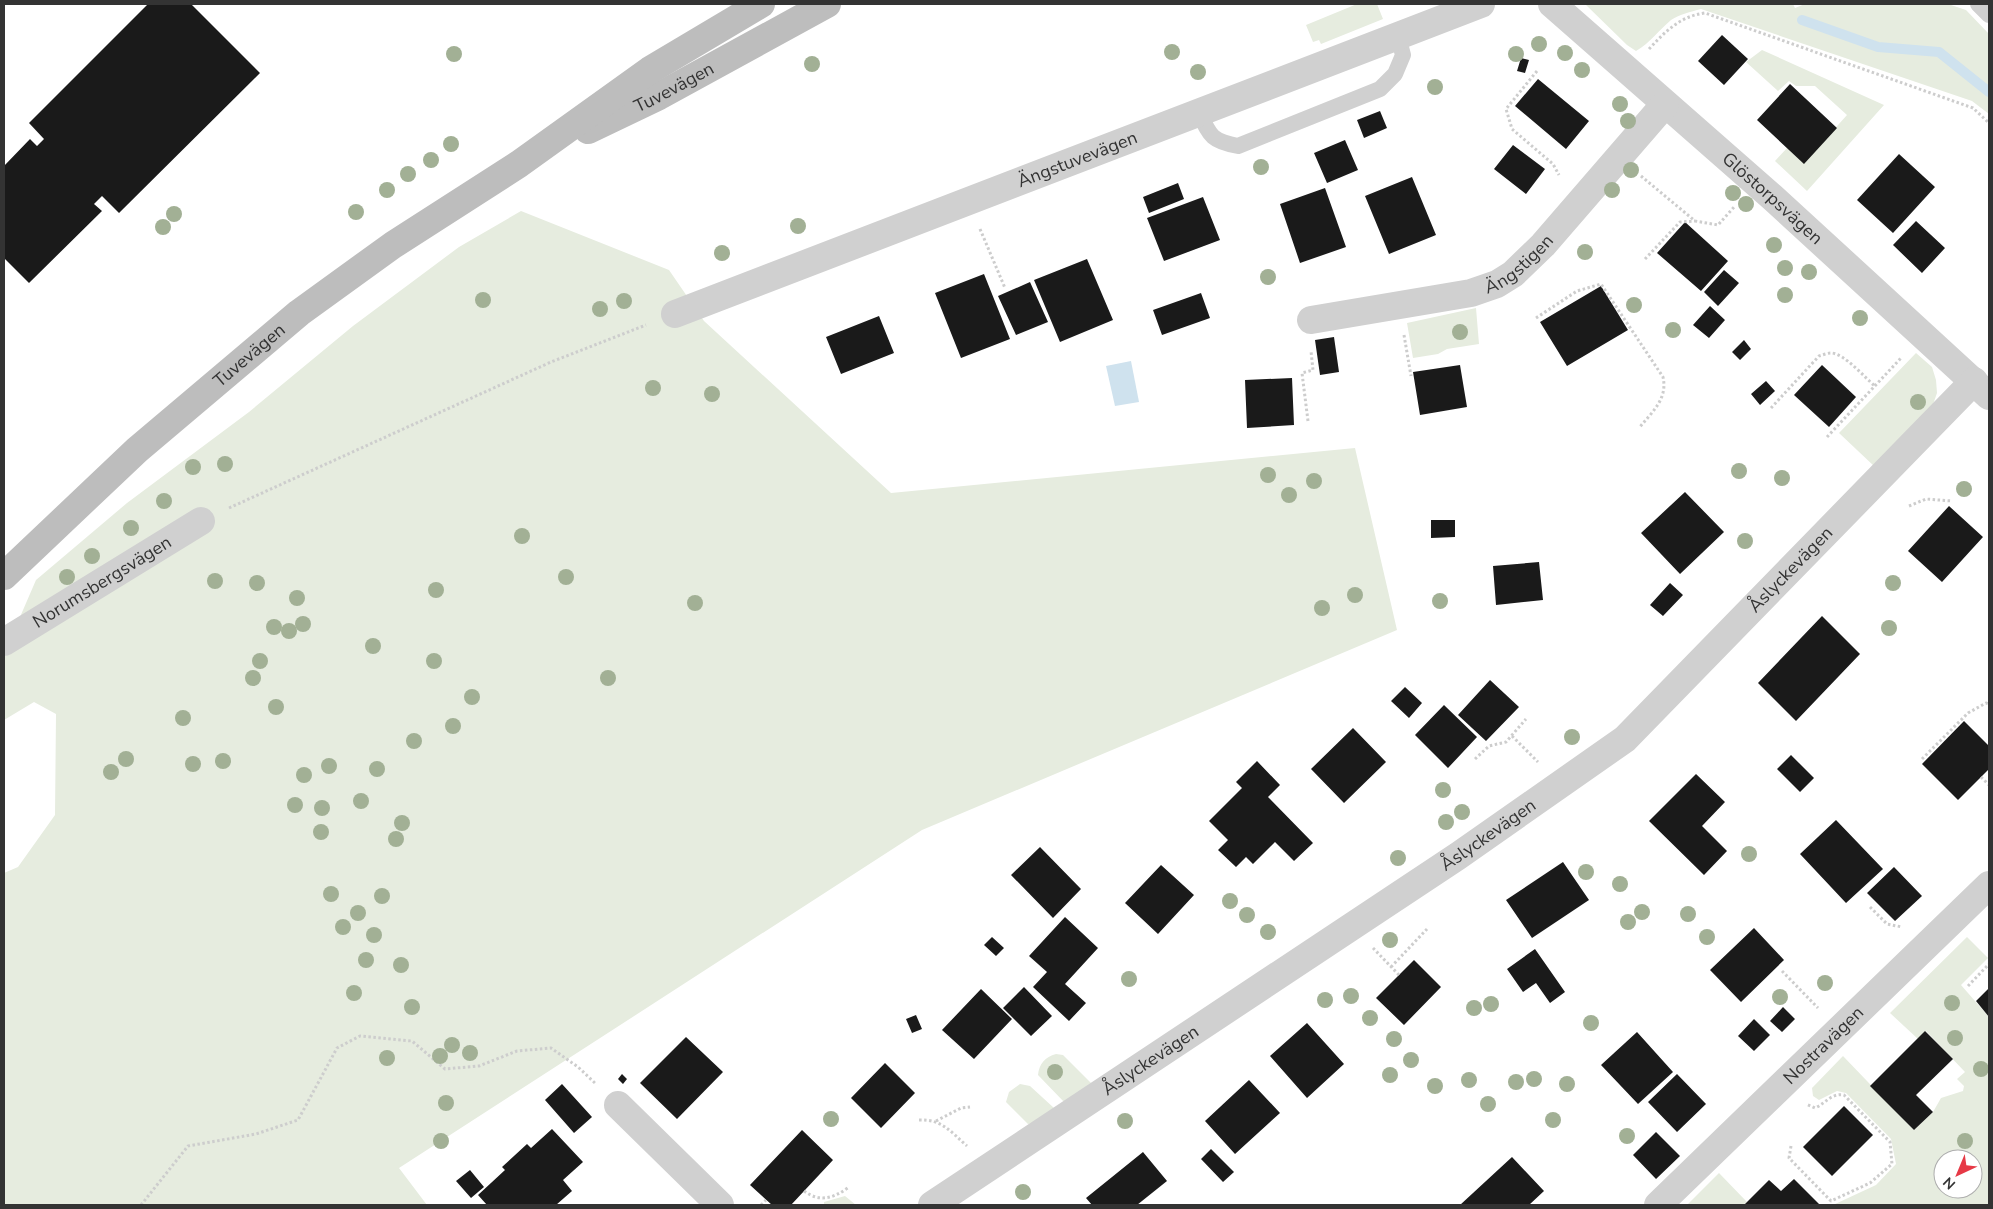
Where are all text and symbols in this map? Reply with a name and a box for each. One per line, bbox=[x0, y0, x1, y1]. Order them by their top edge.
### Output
street label: Tuvevägen bbox=[630, 56, 718, 118]
street label: Ängstuvevägen bbox=[1014, 125, 1141, 193]
street label: Glöstorpsvägen bbox=[1717, 147, 1828, 250]
street label: Ängstigen bbox=[1481, 229, 1559, 299]
street label: Tuvevägen bbox=[208, 318, 290, 393]
street label: Åslyckevägen bbox=[1743, 521, 1838, 618]
street label: Norumsbergsvägen bbox=[28, 530, 176, 634]
street label: Åslyckevägen bbox=[1436, 793, 1541, 877]
street label: Nostravägen bbox=[1778, 1001, 1869, 1090]
street label: Åslyckevägen bbox=[1097, 1019, 1203, 1101]
north arrow bbox=[1933, 1149, 1983, 1199]
text: N bbox=[1939, 1173, 1960, 1193]

